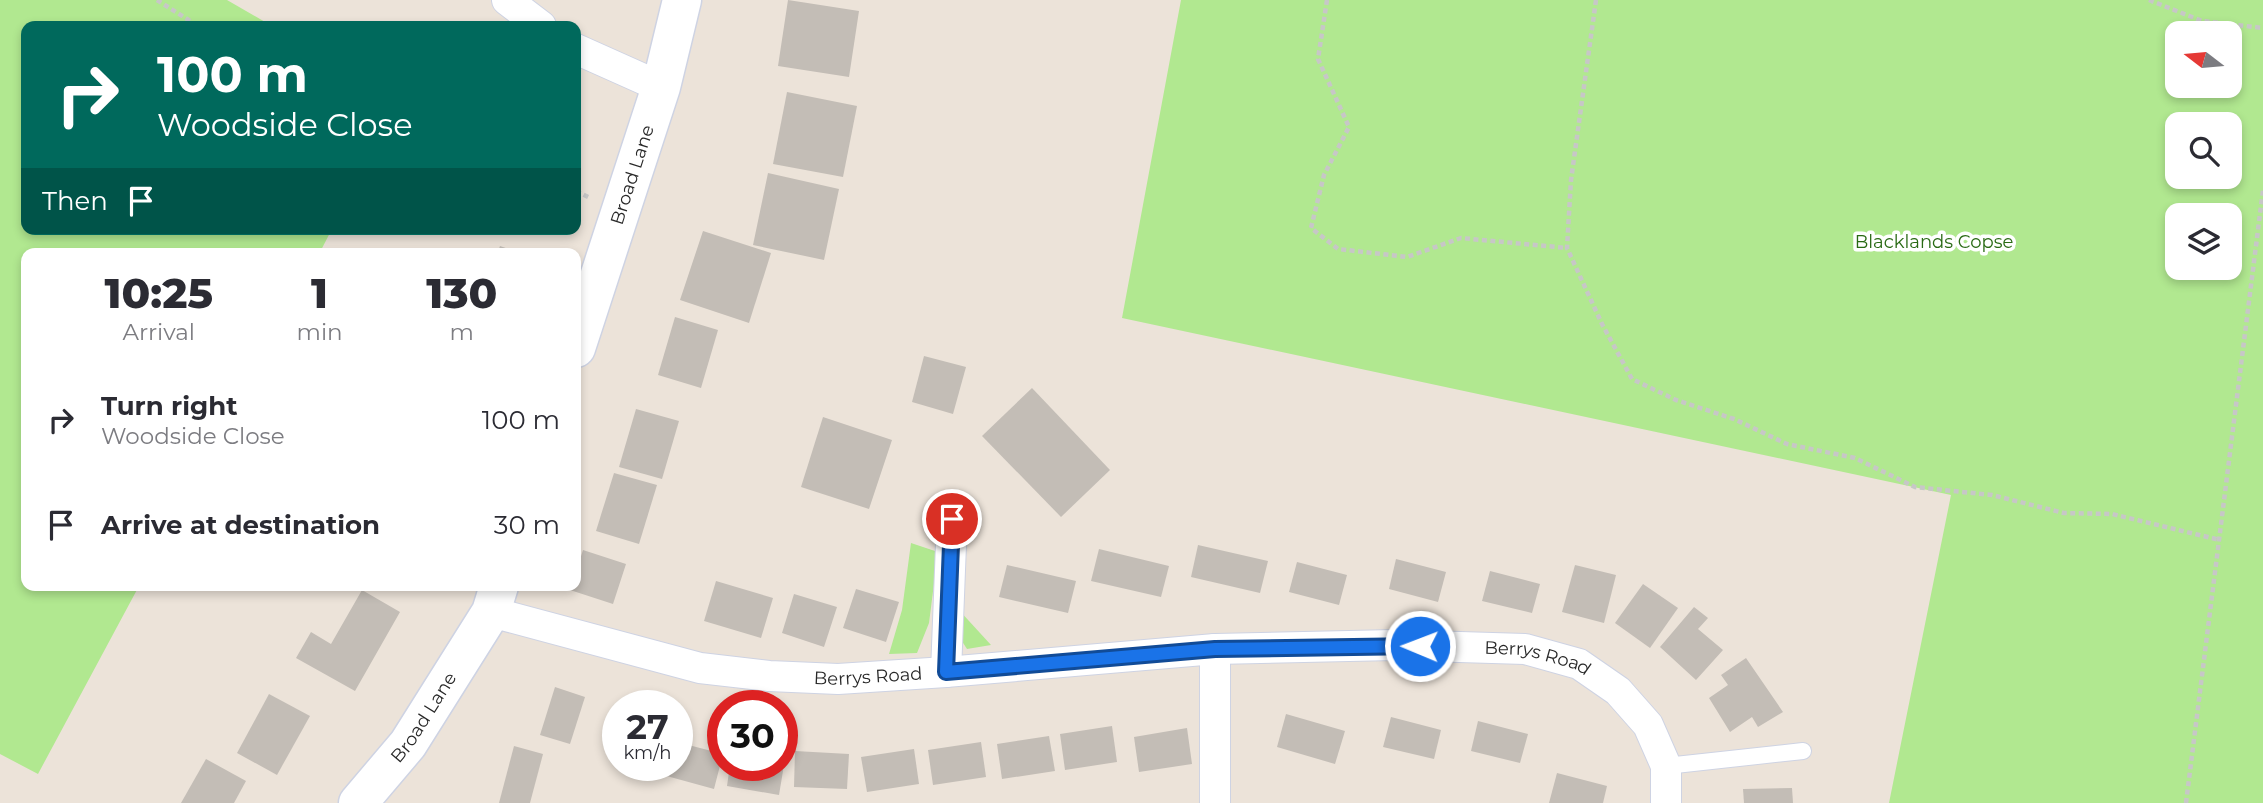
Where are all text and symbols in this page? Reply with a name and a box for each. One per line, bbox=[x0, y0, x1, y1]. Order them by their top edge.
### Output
north arrow bbox=[2165, 21, 2242, 98]
map controls bbox=[2165, 21, 2242, 280]
text: 100 m bbox=[157, 45, 308, 104]
icon: right bbox=[42, 49, 133, 140]
text: Woodside Close bbox=[157, 105, 413, 144]
button: search bbox=[2165, 112, 2242, 189]
street label: Broad Lane bbox=[606, 122, 659, 228]
icon: arrive bbox=[122, 182, 160, 220]
text: Then bbox=[42, 185, 108, 217]
button: layers bbox=[2165, 203, 2242, 280]
park label: Blacklands Copse bbox=[1855, 231, 2013, 253]
text: 10:25 bbox=[105, 267, 213, 319]
text: 1 bbox=[311, 267, 328, 319]
text: 130 bbox=[426, 267, 497, 319]
text: Arrival bbox=[122, 318, 195, 346]
text: min bbox=[297, 318, 343, 346]
text: m bbox=[450, 318, 474, 346]
text: Turn right bbox=[101, 390, 237, 422]
icon: right bbox=[42, 401, 80, 439]
text: 100 m bbox=[482, 404, 560, 436]
text: Woodside Close bbox=[101, 422, 285, 450]
pin bbox=[922, 489, 982, 549]
icon: arrive bbox=[933, 500, 971, 538]
icon: arrive bbox=[42, 506, 80, 544]
text: Arrive at destination bbox=[101, 509, 380, 541]
text: 30 m bbox=[494, 509, 560, 541]
position arrow bbox=[1383, 609, 1457, 683]
street label: Berrys Road bbox=[1484, 637, 1595, 680]
street label: Berrys Road bbox=[813, 663, 923, 690]
street label: Broad Lane bbox=[386, 668, 461, 767]
speed limit sign: 30 bbox=[707, 690, 798, 781]
text: 27 bbox=[626, 705, 669, 748]
text: km/h bbox=[623, 742, 672, 764]

